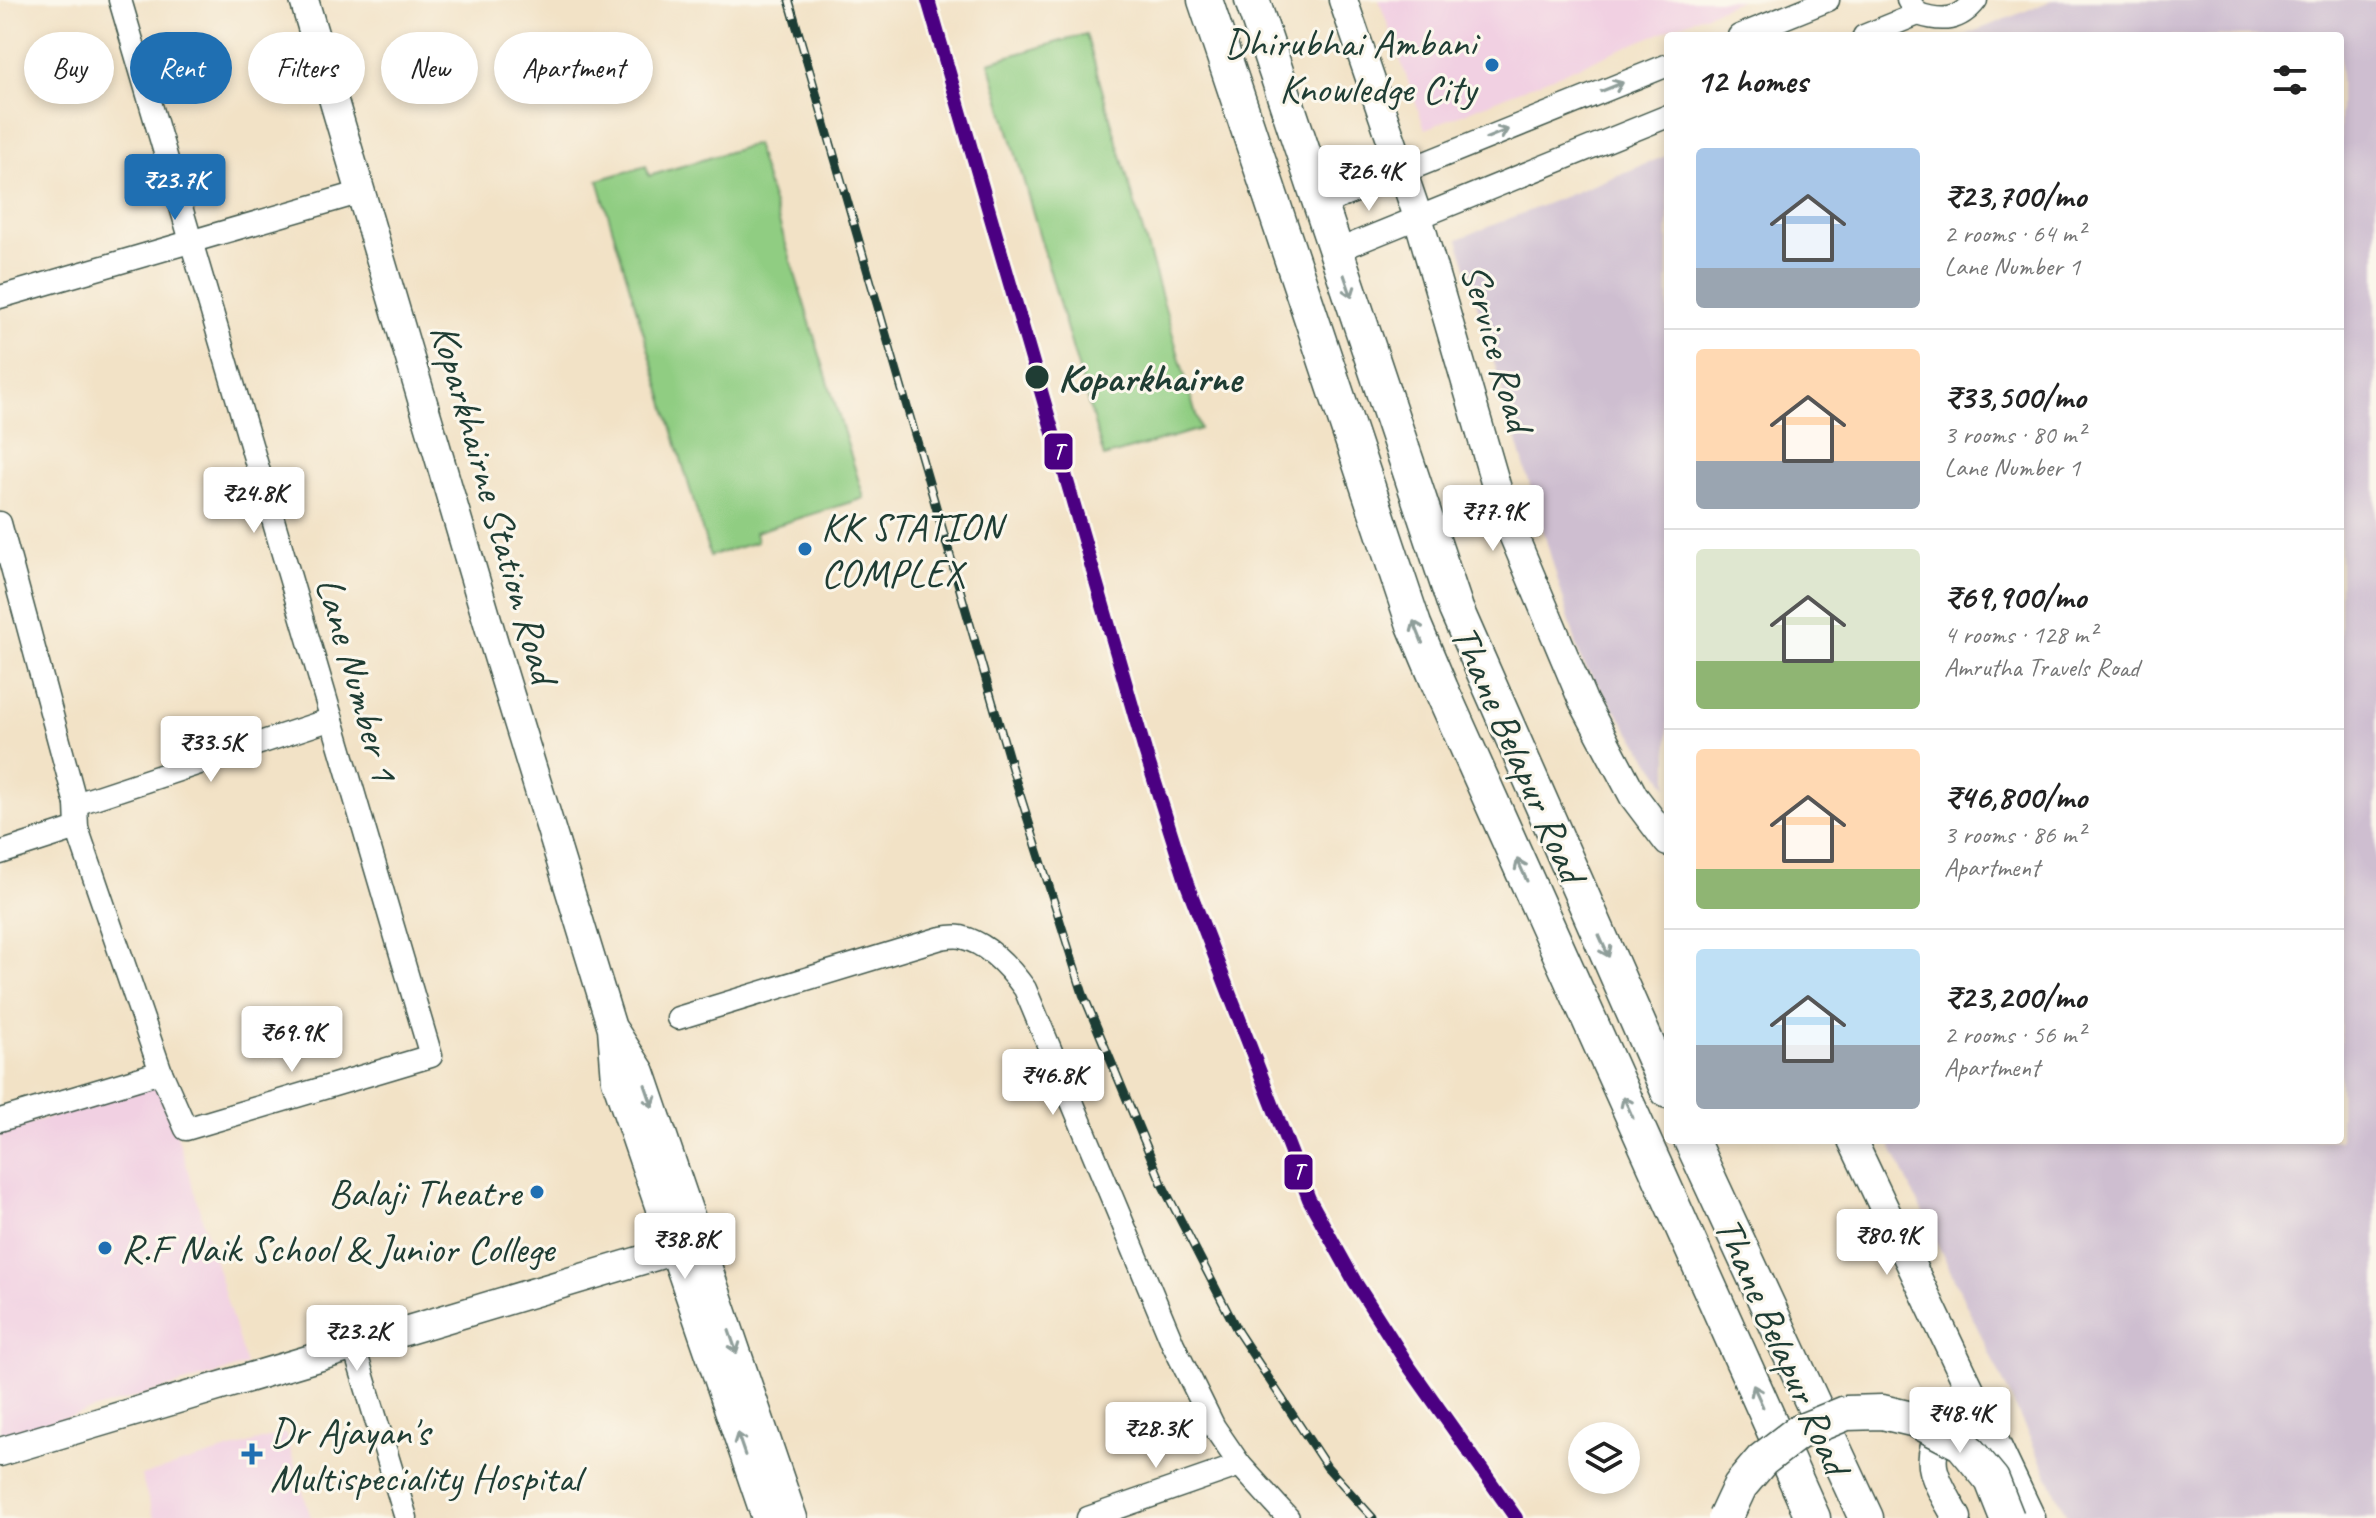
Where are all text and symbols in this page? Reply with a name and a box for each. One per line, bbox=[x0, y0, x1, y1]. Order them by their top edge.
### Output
place label: Dhirubhai Ambani Knowledge City bbox=[1224, 18, 1481, 114]
chip: Buy bbox=[24, 32, 114, 104]
chip: Rent bbox=[130, 32, 232, 104]
chip: Filters bbox=[248, 32, 365, 104]
chip: New bbox=[381, 32, 478, 104]
chip: Apartment bbox=[494, 32, 653, 104]
marker: Dhirubhai Ambani Knowledge City bbox=[1483, 56, 1501, 74]
icon: filters bbox=[2268, 58, 2312, 102]
text: 12 homes bbox=[1696, 59, 1807, 102]
one-way arrow bbox=[1599, 79, 1624, 94]
one-way arrow bbox=[1484, 126, 1509, 140]
pin: ₹26.4K bbox=[1304, 145, 1434, 213]
pin: ₹23.7K bbox=[110, 154, 240, 222]
text: ₹26.4K bbox=[1336, 154, 1402, 187]
text: ₹23.7K bbox=[142, 163, 208, 196]
text: ₹23,700/mo bbox=[1944, 174, 2086, 217]
icon: home bbox=[1760, 180, 1856, 276]
text: 2 rooms · 64 m² bbox=[1944, 217, 2085, 250]
text: Lane Number 1 bbox=[1944, 250, 2080, 283]
street label: Service Road bbox=[1449, 258, 1546, 443]
one-way arrow bbox=[1342, 274, 1357, 299]
street label: Koparkhairne Station Road bbox=[419, 318, 571, 694]
place label: Koparkhairne bbox=[1058, 353, 1244, 403]
marker: Koparkhairne bbox=[1023, 363, 1051, 391]
text: ₹33,500/mo bbox=[1944, 375, 2086, 418]
icon: home bbox=[1760, 381, 1856, 477]
text: 3 rooms · 80 m² bbox=[1944, 418, 2085, 451]
line badge: T bbox=[1043, 432, 1074, 471]
text: T bbox=[1053, 438, 1068, 466]
text: Lane Number 1 bbox=[1944, 451, 2080, 484]
pin: ₹24.8K bbox=[189, 467, 319, 535]
text: ₹24.8K bbox=[221, 476, 287, 509]
pin: ₹77.9K bbox=[1428, 485, 1558, 553]
text: ₹77.9K bbox=[1461, 494, 1525, 527]
place label: KK STATION COMPLEX bbox=[821, 502, 1008, 598]
marker: KK STATION COMPLEX bbox=[796, 540, 814, 558]
street label: Lane Number 1 bbox=[304, 572, 411, 789]
text: ₹69,900/mo bbox=[1944, 575, 2086, 618]
icon: home bbox=[1760, 581, 1856, 677]
street label: Thane Belapur Road bbox=[1439, 617, 1599, 894]
text: 4 rooms · 128 m² bbox=[1944, 618, 2096, 651]
one-way arrow bbox=[1410, 620, 1424, 645]
text: Amrutha Travels Road bbox=[1944, 651, 2139, 684]
pin: ₹33.5K bbox=[146, 716, 276, 784]
text: ₹33.5K bbox=[179, 725, 243, 758]
text: ₹46,800/mo bbox=[1944, 775, 2087, 818]
icon: home bbox=[1760, 781, 1856, 877]
text: 3 rooms · 86 m² bbox=[1944, 818, 2085, 851]
text: Apartment bbox=[1944, 851, 2040, 884]
one-way arrow bbox=[1514, 858, 1529, 882]
one-way arrow bbox=[1597, 934, 1612, 958]
text: ₹23,200/mo bbox=[1944, 975, 2086, 1018]
icon: home bbox=[1760, 981, 1856, 1077]
pin: ₹69.9K bbox=[227, 1006, 357, 1074]
text: ₹69.9K bbox=[259, 1015, 325, 1048]
text: 2 rooms · 56 m² bbox=[1944, 1018, 2085, 1051]
pin: ₹46.8K bbox=[988, 1049, 1118, 1117]
text: Apartment bbox=[1944, 1051, 2040, 1084]
text: ₹46.8K bbox=[1020, 1058, 1086, 1091]
one-way arrow bbox=[642, 1083, 657, 1108]
one-way arrow bbox=[1620, 1096, 1635, 1120]
line badge: T bbox=[1283, 1153, 1314, 1191]
text: T bbox=[1293, 1158, 1308, 1186]
place label: Balaji Theatre bbox=[328, 1168, 524, 1218]
marker: Balaji Theatre bbox=[528, 1183, 546, 1201]
street label: Thane Belapur Road bbox=[1703, 1209, 1863, 1486]
pin: ₹80.9K bbox=[1822, 1209, 1952, 1277]
pin: ₹38.8K bbox=[620, 1213, 750, 1281]
text: ₹80.9K bbox=[1855, 1218, 1919, 1251]
text: ₹38.8K bbox=[652, 1222, 718, 1255]
place label: R.F Naik School & Junior College bbox=[121, 1224, 557, 1274]
marker: R.F Naik School & Junior College bbox=[96, 1239, 114, 1257]
pin: ₹23.2K bbox=[292, 1305, 422, 1373]
text: ₹23.2K bbox=[324, 1314, 390, 1347]
one-way arrow bbox=[726, 1329, 741, 1354]
one-way arrow bbox=[1749, 1384, 1764, 1409]
pin: ₹48.4K bbox=[1895, 1387, 2025, 1455]
text: ₹48.4K bbox=[1927, 1396, 1993, 1429]
pin: ₹28.3K bbox=[1091, 1402, 1221, 1470]
place label: Dr Ajayan's Multispeciality Hospital bbox=[270, 1407, 587, 1503]
text: ₹28.3K bbox=[1123, 1411, 1189, 1444]
map controls bbox=[1568, 1422, 1640, 1494]
button: layers bbox=[1568, 1422, 1640, 1494]
one-way arrow bbox=[732, 1432, 747, 1457]
marker: Dr Ajayan's Multispeciality Hospital bbox=[241, 1443, 263, 1465]

